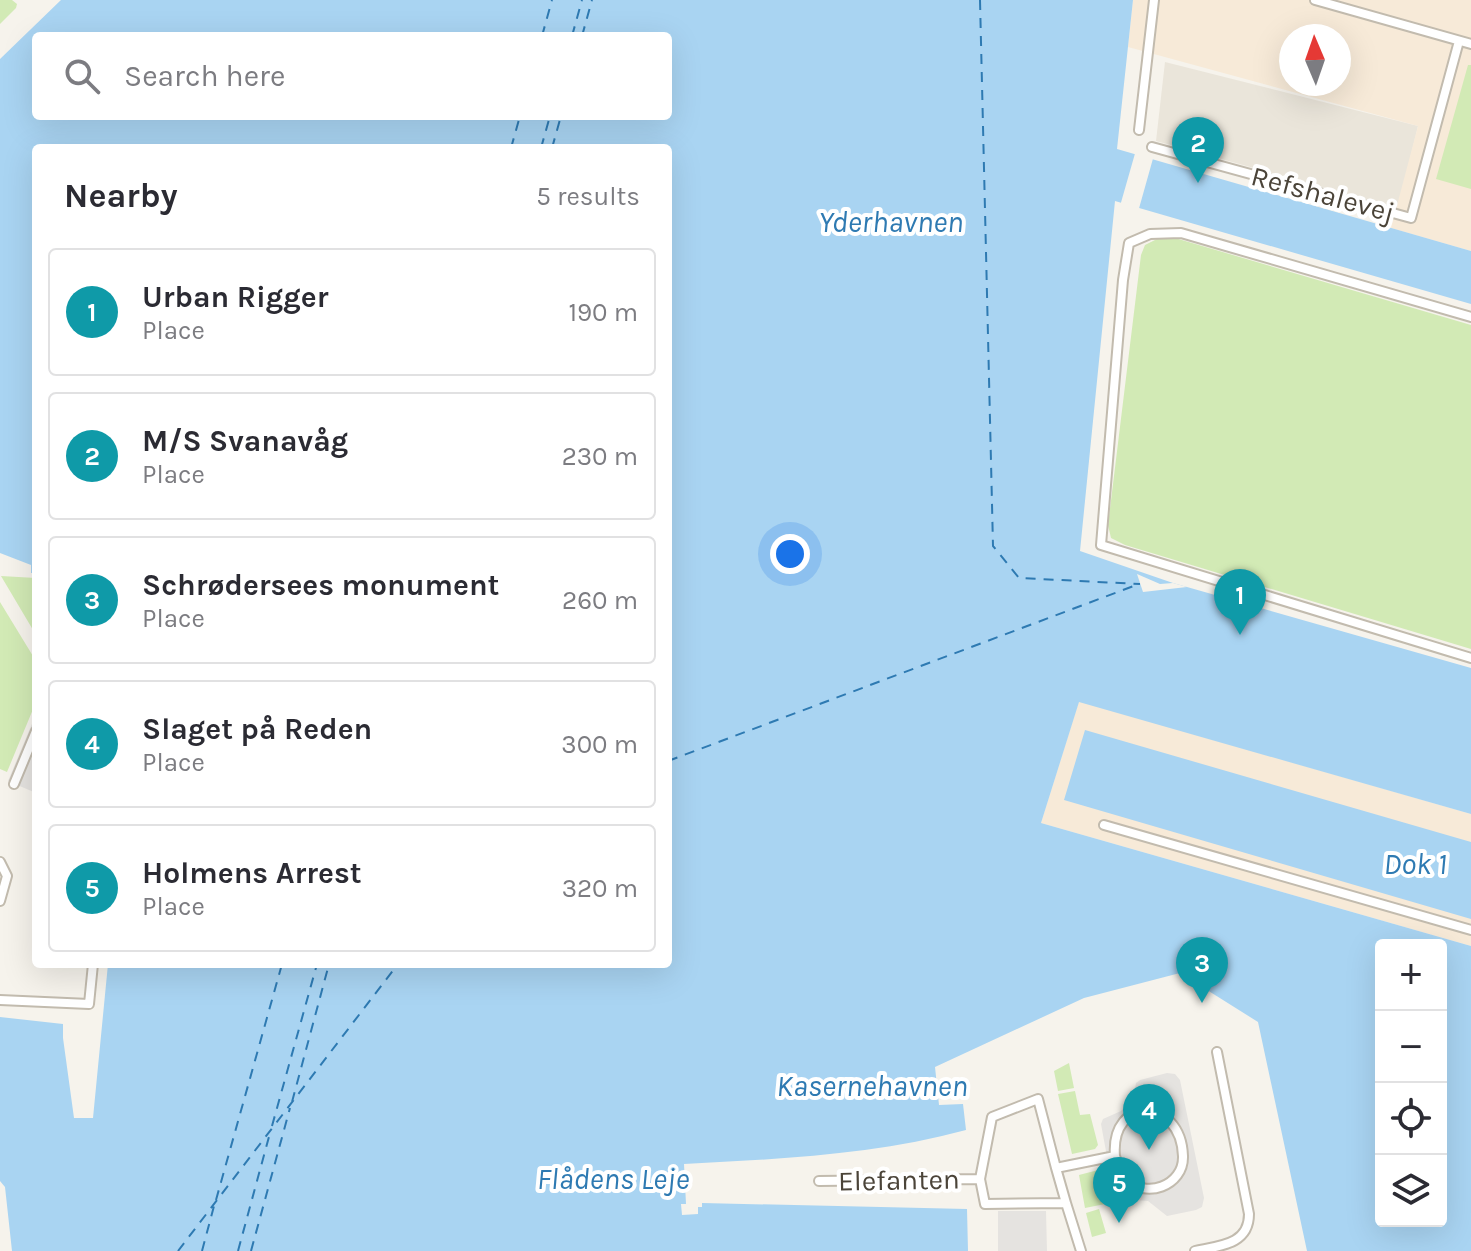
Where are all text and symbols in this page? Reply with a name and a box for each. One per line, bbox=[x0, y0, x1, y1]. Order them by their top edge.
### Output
north arrow bbox=[1279, 24, 1351, 96]
search box bbox=[32, 32, 672, 120]
icon: search bbox=[60, 54, 104, 98]
text: Search here bbox=[124, 58, 285, 94]
pin: 2 bbox=[1172, 117, 1224, 183]
street label: Refshalevej bbox=[1248, 159, 1398, 229]
text: Nearby bbox=[64, 176, 178, 216]
text: 5 results bbox=[536, 181, 640, 212]
water label: Yderhavnen bbox=[819, 204, 963, 240]
text: Urban Rigger bbox=[142, 279, 328, 315]
text: 1 bbox=[87, 297, 97, 328]
text: 190 m bbox=[568, 297, 638, 328]
text: Place bbox=[142, 315, 205, 346]
text: M/S Svanavåg bbox=[142, 423, 348, 459]
text: 2 bbox=[84, 441, 100, 472]
text: 230 m bbox=[562, 441, 638, 472]
text: Place bbox=[142, 459, 205, 490]
your location bbox=[770, 534, 810, 574]
text: Schrødersees monument bbox=[142, 567, 499, 603]
pin: 1 bbox=[1214, 569, 1266, 635]
text: 3 bbox=[84, 585, 100, 616]
text: 260 m bbox=[562, 585, 638, 616]
text: Place bbox=[142, 603, 205, 634]
text: Slaget på Reden bbox=[142, 711, 372, 747]
text: 4 bbox=[84, 729, 100, 760]
text: 300 m bbox=[561, 729, 638, 760]
text: Place bbox=[142, 747, 205, 778]
water label: Dok 1 bbox=[1383, 846, 1447, 882]
text: Holmens Arrest bbox=[142, 855, 362, 891]
text: 5 bbox=[84, 873, 100, 904]
text: 320 m bbox=[562, 873, 638, 904]
text: Place bbox=[142, 891, 205, 922]
pin: 3 bbox=[1176, 937, 1228, 1003]
map controls bbox=[1375, 939, 1447, 1227]
button: + bbox=[1375, 939, 1447, 1011]
button: − bbox=[1375, 1011, 1447, 1083]
water label: Kasernehavnen bbox=[776, 1068, 968, 1104]
button: locate bbox=[1375, 1083, 1447, 1155]
pin: 4 bbox=[1123, 1084, 1175, 1150]
button: layers bbox=[1375, 1155, 1447, 1227]
pin: 5 bbox=[1093, 1157, 1145, 1223]
water label: Flådens Leje bbox=[537, 1161, 689, 1197]
street label: Elefanten bbox=[838, 1162, 960, 1198]

